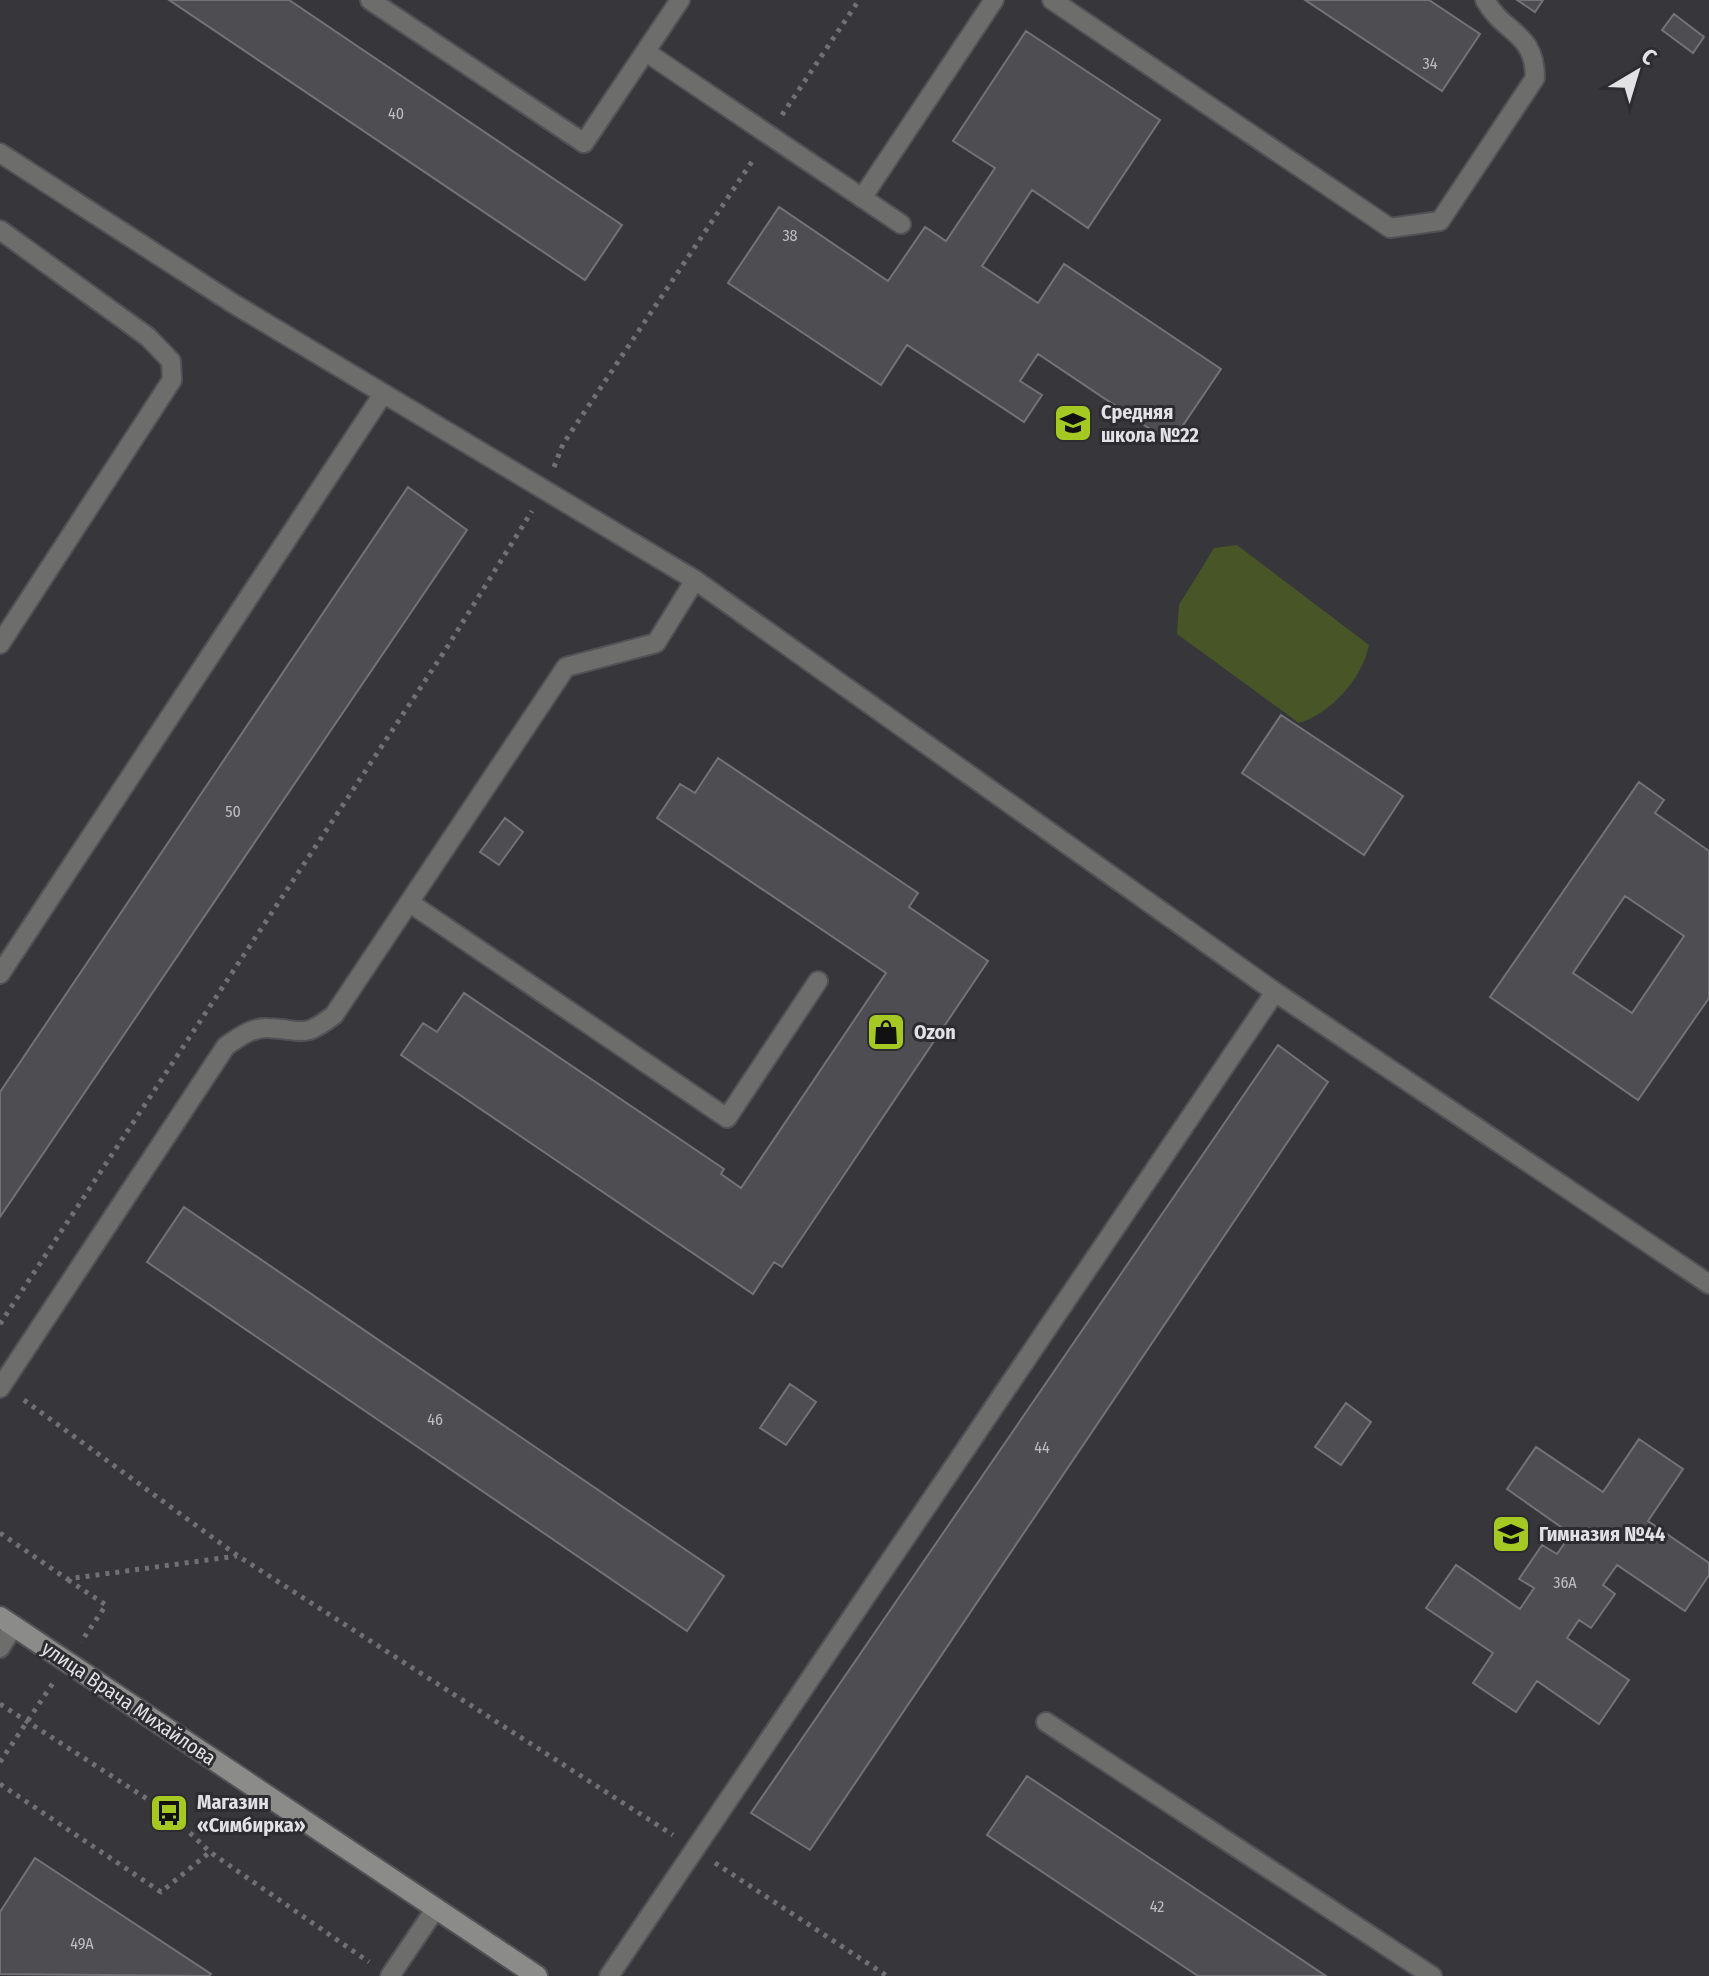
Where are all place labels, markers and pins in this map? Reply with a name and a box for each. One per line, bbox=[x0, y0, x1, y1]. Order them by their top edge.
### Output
place label: Средняя школа №22 bbox=[1101, 400, 1199, 447]
school or university icon: Средняя школа №22 bbox=[1052, 402, 1094, 444]
shop icon: Ozon bbox=[865, 1011, 907, 1053]
place label: Ozon bbox=[914, 1020, 956, 1044]
school or university icon: Гимназия №44 bbox=[1490, 1513, 1532, 1555]
place label: Гимназия №44 bbox=[1539, 1522, 1665, 1546]
place label: Магазин «Симбирка» bbox=[197, 1790, 306, 1837]
bus stop icon: Магазин «Симбирка» bbox=[148, 1792, 190, 1834]

